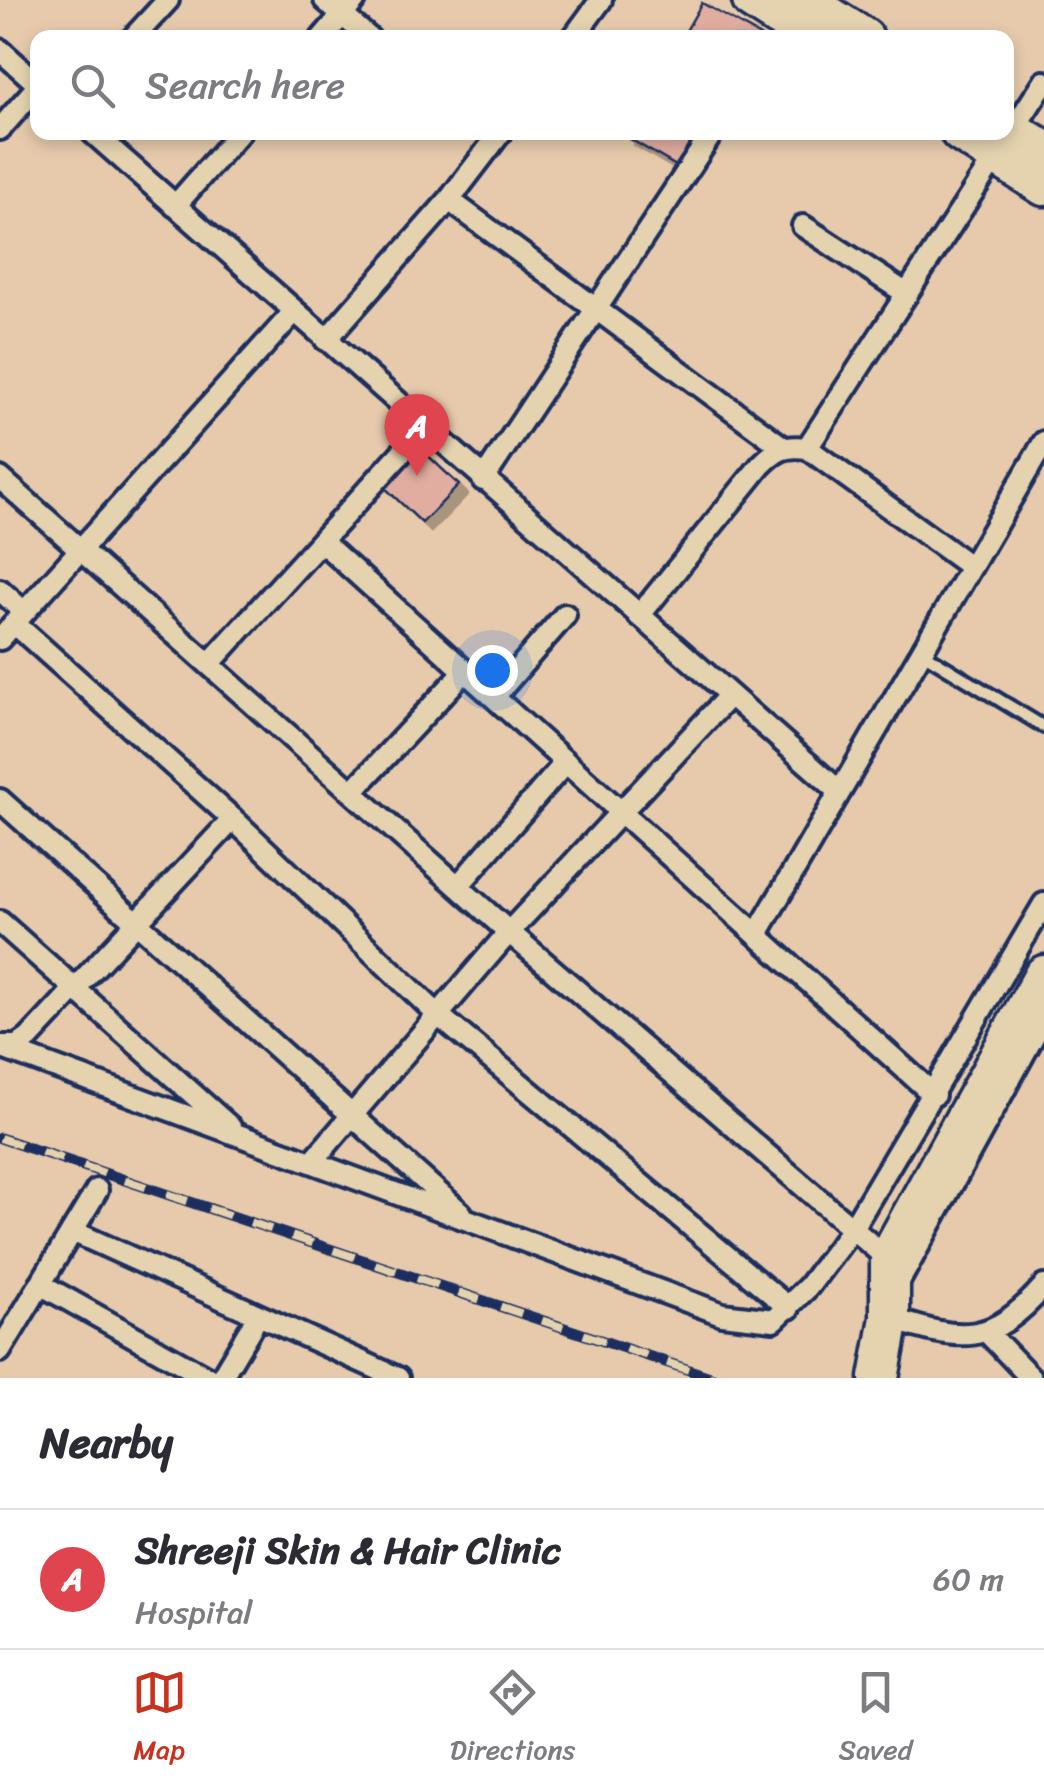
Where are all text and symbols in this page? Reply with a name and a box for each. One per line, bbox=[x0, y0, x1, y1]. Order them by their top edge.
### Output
search box bbox=[30, 30, 1014, 140]
text: Search here bbox=[145, 52, 345, 119]
icon: search bbox=[65, 58, 120, 113]
pin: A bbox=[384, 394, 450, 476]
your location bbox=[467, 645, 518, 696]
text: Nearby bbox=[40, 1406, 173, 1480]
text: Shreeji Skin & Hair Clinic bbox=[135, 1517, 561, 1584]
text: A bbox=[62, 1551, 83, 1608]
text: 60 m bbox=[933, 1551, 1004, 1608]
text: Hospital bbox=[135, 1584, 252, 1641]
tab: Map bbox=[132, 1665, 187, 1774]
tab: Directions bbox=[450, 1665, 575, 1774]
tab: Saved bbox=[839, 1665, 912, 1774]

